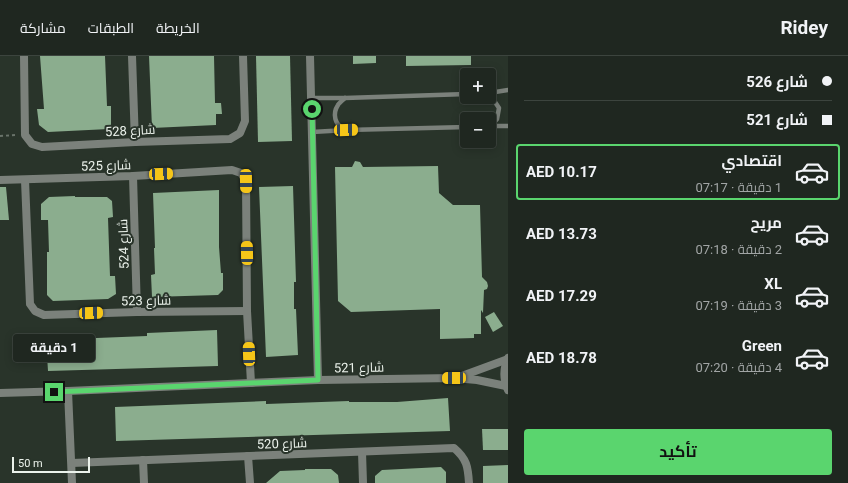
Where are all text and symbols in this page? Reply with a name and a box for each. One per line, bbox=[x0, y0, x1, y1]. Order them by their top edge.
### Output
text: Ridey bbox=[780, 16, 828, 39]
text: مشاركة bbox=[20, 20, 66, 36]
text: الطبقات bbox=[88, 20, 134, 36]
text: الخريطة bbox=[156, 20, 200, 36]
map controls bbox=[460, 68, 496, 148]
button: + bbox=[460, 68, 496, 104]
text: شارع 526 bbox=[746, 73, 808, 91]
route start bbox=[303, 100, 321, 118]
text: شارع 521 bbox=[746, 111, 808, 129]
button: − bbox=[460, 112, 496, 148]
street label: شارع 528 bbox=[105, 122, 156, 140]
car bbox=[334, 124, 358, 136]
text: اقتصادي bbox=[722, 152, 782, 170]
icon: car bbox=[794, 154, 830, 190]
street label: شارع 525 bbox=[81, 157, 131, 175]
text: AED 10.17 bbox=[526, 163, 597, 181]
car bbox=[149, 167, 173, 181]
car bbox=[240, 169, 252, 193]
text: 1 دقيقة · 07:17 bbox=[695, 180, 782, 195]
text: مريح bbox=[750, 214, 782, 232]
icon: car bbox=[794, 216, 830, 252]
street label: شارع 524 bbox=[115, 219, 133, 269]
text: AED 13.73 bbox=[526, 225, 597, 243]
car bbox=[241, 241, 253, 265]
text: 2 دقيقة · 07:18 bbox=[695, 242, 782, 257]
text: XL bbox=[764, 275, 782, 293]
icon: car bbox=[794, 278, 830, 314]
text: AED 17.29 bbox=[526, 287, 597, 305]
street label: شارع 523 bbox=[121, 293, 171, 309]
text: 3 دقيقة · 07:19 bbox=[695, 298, 782, 313]
car bbox=[79, 307, 103, 319]
callout: 1 دقيقة bbox=[13, 334, 95, 362]
text: Green bbox=[742, 337, 782, 355]
text: 1 دقيقة bbox=[30, 340, 78, 355]
icon: car bbox=[794, 340, 830, 376]
car bbox=[243, 342, 255, 366]
text: AED 18.78 bbox=[526, 349, 597, 367]
street label: شارع 521 bbox=[334, 360, 384, 376]
text: 4 دقيقة · 07:20 bbox=[695, 360, 782, 375]
car bbox=[442, 372, 466, 384]
route end bbox=[45, 383, 63, 401]
button: تأكيد bbox=[524, 429, 832, 475]
street label: شارع 520 bbox=[257, 435, 307, 453]
scale bar bbox=[12, 455, 90, 474]
text: 50 m bbox=[18, 457, 43, 470]

